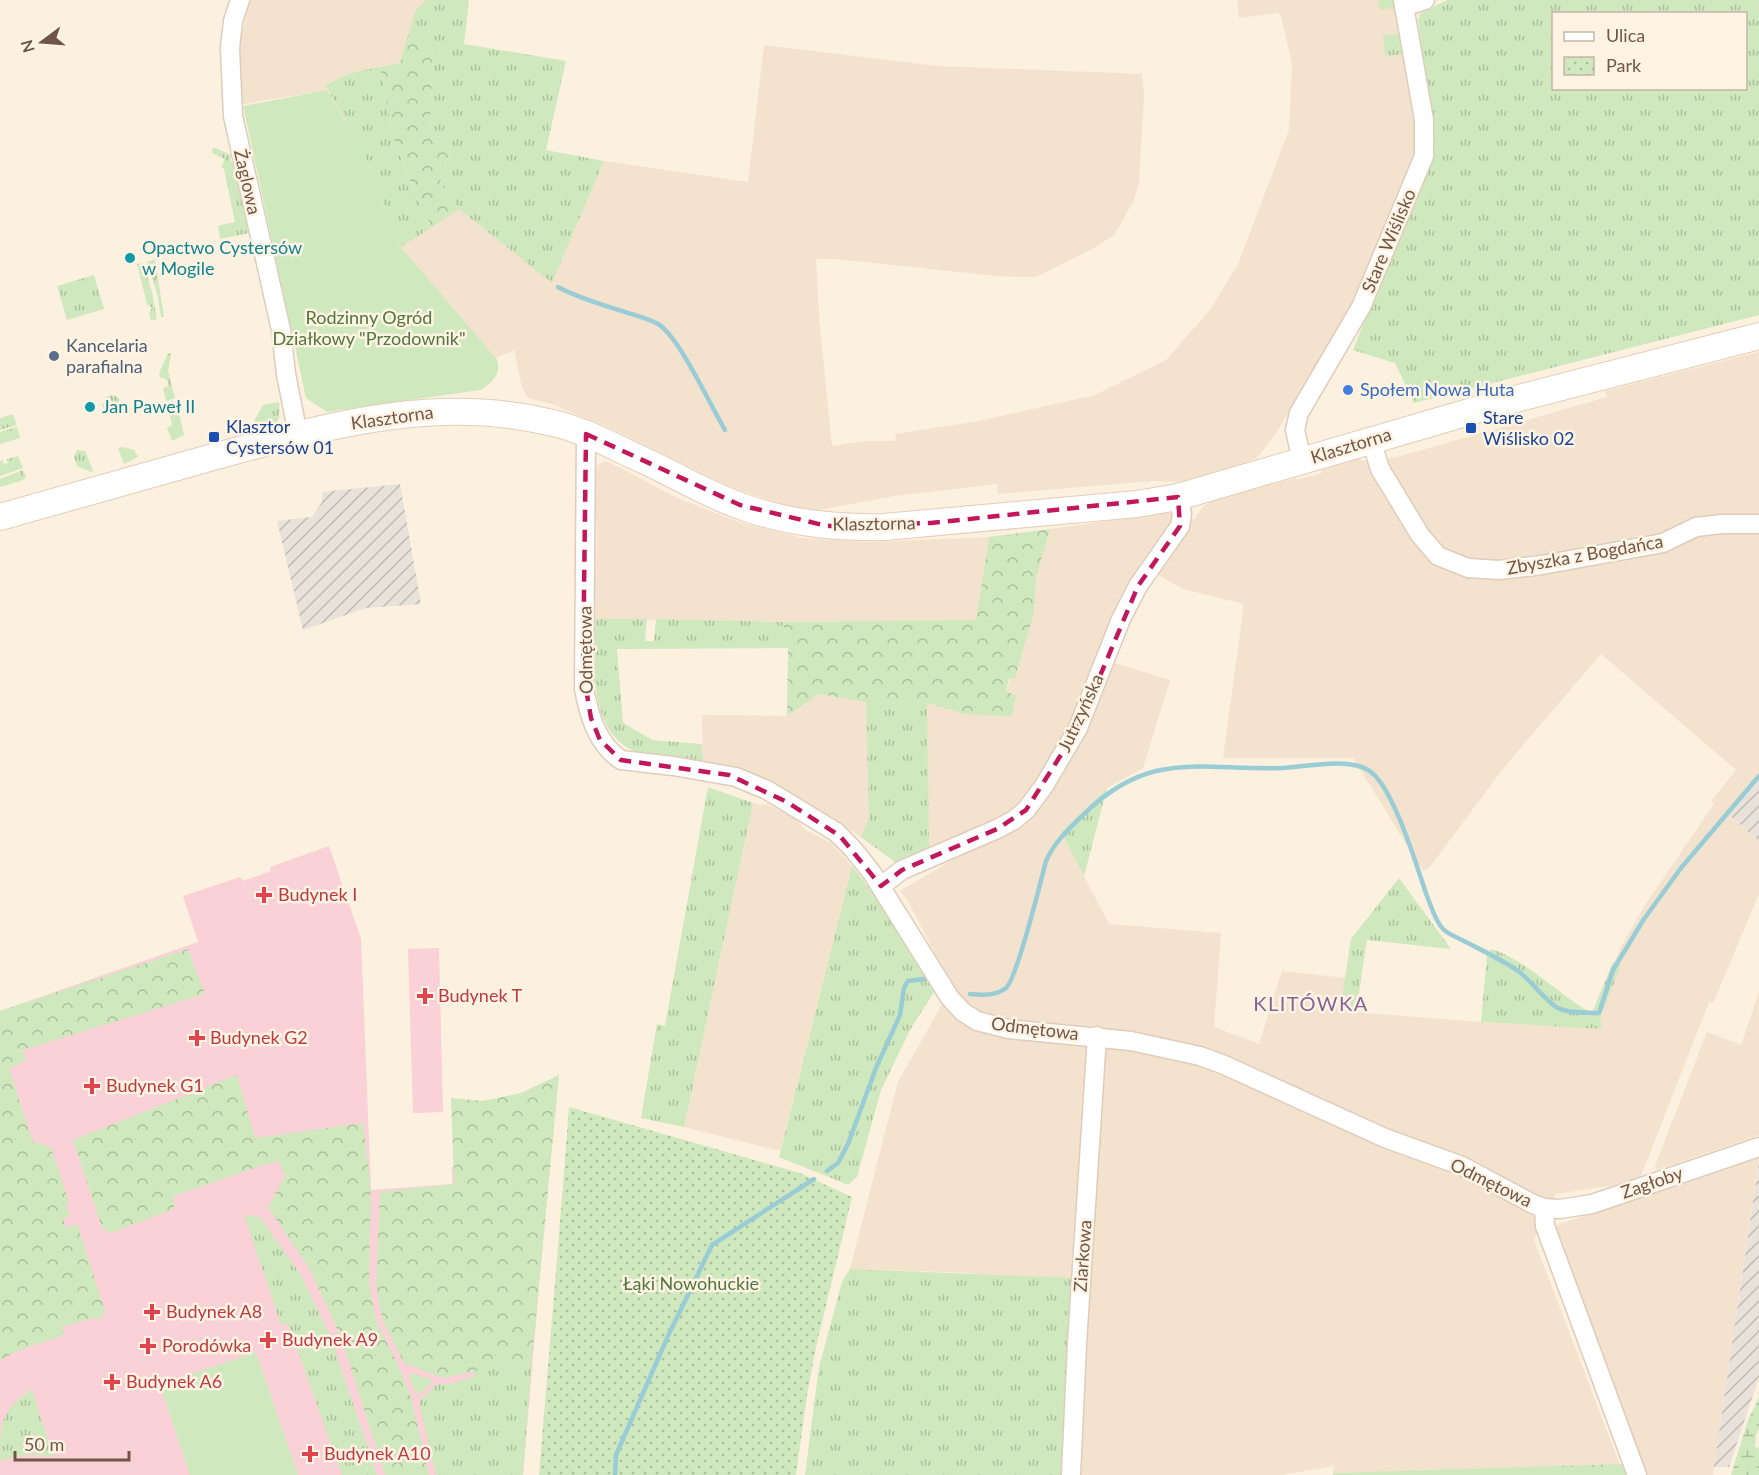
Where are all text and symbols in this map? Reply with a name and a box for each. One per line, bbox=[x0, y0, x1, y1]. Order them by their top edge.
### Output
north arrow bbox=[12, 12, 72, 72]
legend bbox=[1552, 12, 1747, 90]
text: Ulica bbox=[1606, 24, 1645, 46]
text: N bbox=[16, 38, 38, 55]
text: Park bbox=[1606, 54, 1642, 76]
street label: Żaglowa bbox=[230, 147, 266, 217]
street label: Stare Wiślisko bbox=[1356, 185, 1420, 296]
place label: Opactwo Cystersów w Mogile bbox=[142, 236, 302, 279]
marker: Opactwo Cystersów w Mogile bbox=[123, 251, 137, 265]
park label: Rodzinny Ogród Działkowy "Przodownik" bbox=[272, 306, 466, 349]
place label: Kancelaria parafialna bbox=[66, 334, 148, 377]
marker: Kancelaria parafialna bbox=[47, 349, 61, 363]
place label: Społem Nowa Huta bbox=[1360, 378, 1514, 400]
marker: Społem Nowa Huta bbox=[1341, 383, 1355, 397]
place label: Jan Paweł II bbox=[102, 395, 195, 417]
marker: Jan Paweł II bbox=[83, 400, 97, 414]
street label: Klasztorna bbox=[349, 400, 435, 434]
place label: Stare Wiślisko 02 bbox=[1483, 406, 1574, 449]
place label: Klasztor Cystersów 01 bbox=[226, 415, 334, 458]
marker: Stare Wiślisko 02 bbox=[1464, 421, 1478, 435]
street label: Klasztorna bbox=[1308, 422, 1394, 468]
marker: Klasztor Cystersów 01 bbox=[207, 430, 221, 444]
street label: Klasztorna bbox=[832, 511, 916, 535]
street label: Zbyszka z Bogdańca bbox=[1505, 529, 1665, 579]
street label: Odmętowa bbox=[573, 606, 597, 694]
street label: Jutrzyńska bbox=[1052, 670, 1108, 755]
place label: Budynek I bbox=[278, 883, 357, 905]
marker: Budynek I bbox=[255, 886, 273, 904]
place label: Budynek T bbox=[438, 984, 523, 1006]
marker: Budynek T bbox=[416, 987, 434, 1005]
district label: KLITÓWKA bbox=[1253, 991, 1369, 1015]
street label: Odmętowa bbox=[990, 1012, 1080, 1044]
place label: Budynek G2 bbox=[210, 1026, 308, 1048]
marker: Budynek G2 bbox=[188, 1029, 206, 1047]
place label: Budynek G1 bbox=[106, 1074, 204, 1096]
marker: Budynek G1 bbox=[83, 1077, 101, 1095]
street label: Odmętowa bbox=[1447, 1153, 1536, 1211]
street label: Zagłoby bbox=[1618, 1161, 1686, 1203]
street label: Ziarkowa bbox=[1069, 1219, 1095, 1293]
park label: Łąki Nowohuckie bbox=[623, 1272, 759, 1294]
place label: Budynek A8 bbox=[166, 1300, 262, 1322]
marker: Budynek A8 bbox=[143, 1303, 161, 1321]
place label: Budynek A9 bbox=[282, 1328, 378, 1350]
marker: Budynek A9 bbox=[259, 1331, 277, 1349]
place label: Porodówka bbox=[162, 1334, 251, 1356]
marker: Porodówka bbox=[139, 1337, 157, 1355]
place label: Budynek A6 bbox=[126, 1370, 222, 1392]
marker: Budynek A6 bbox=[103, 1373, 121, 1391]
scale bar bbox=[15, 1424, 129, 1462]
text: 50 m bbox=[24, 1433, 64, 1455]
place label: Budynek A10 bbox=[324, 1442, 431, 1464]
marker: Budynek A10 bbox=[301, 1445, 319, 1463]

